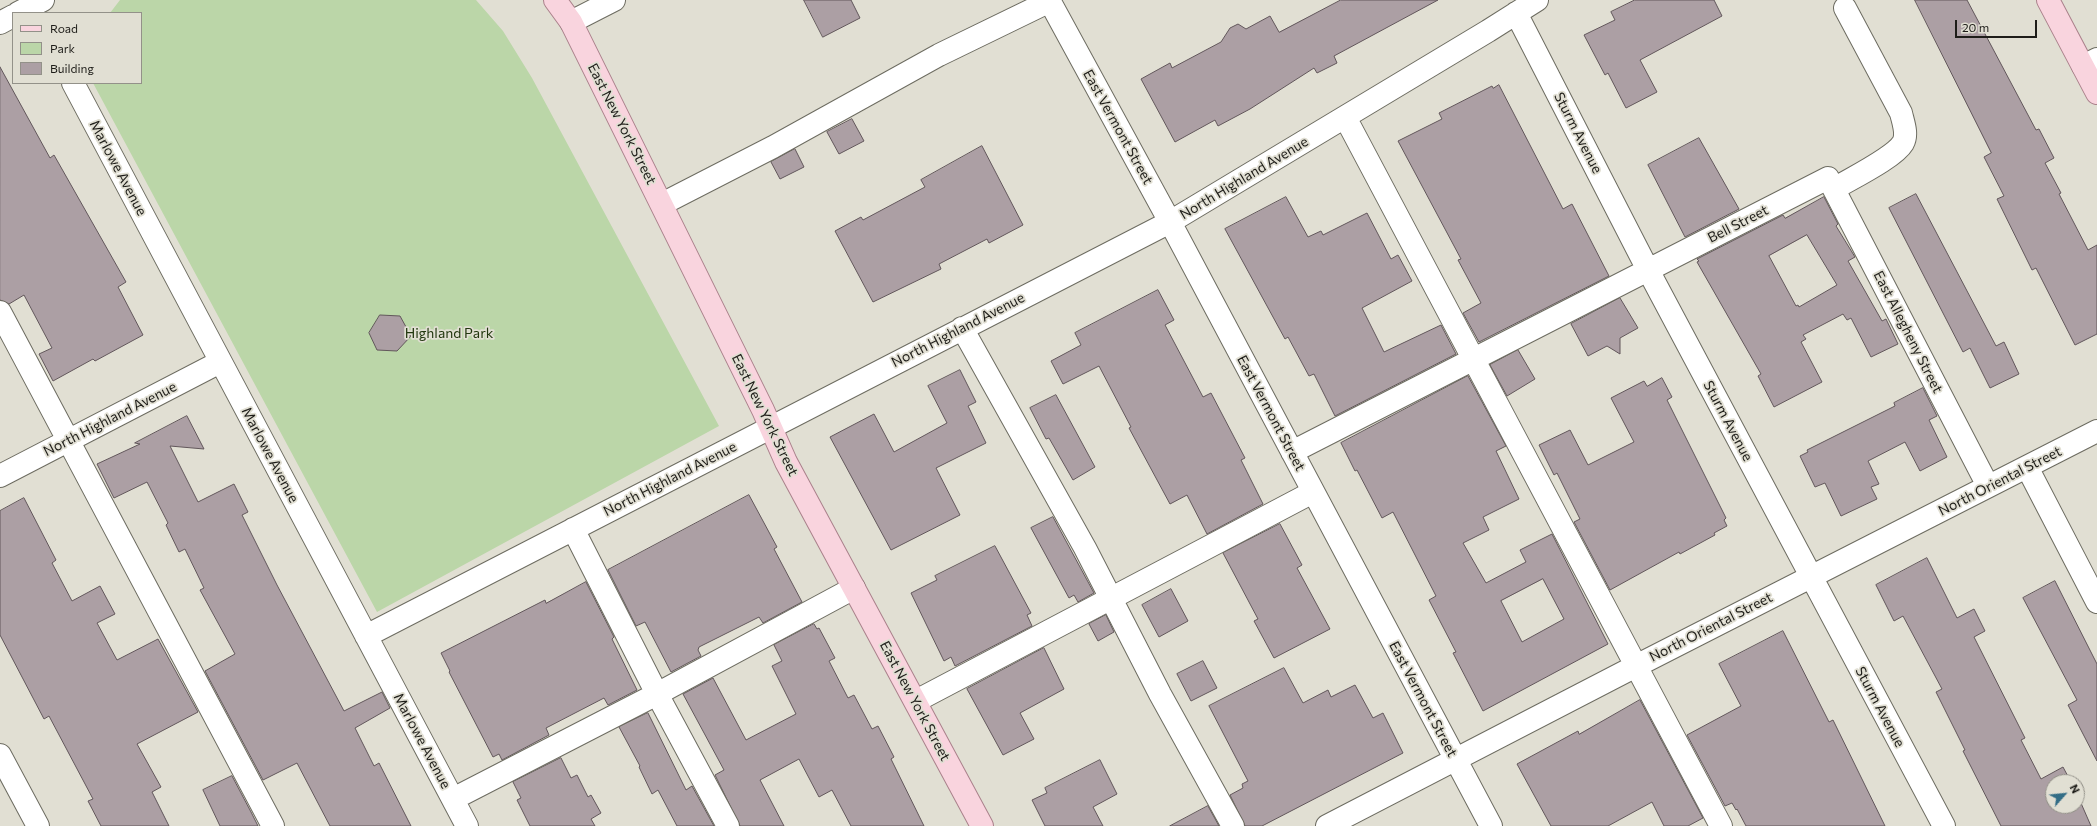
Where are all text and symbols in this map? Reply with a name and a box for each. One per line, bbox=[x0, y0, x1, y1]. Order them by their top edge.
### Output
legend bbox=[12, 12, 142, 84]
scale bar bbox=[1957, 12, 2039, 38]
text: 20 m bbox=[1962, 20, 1989, 34]
text: Road bbox=[50, 21, 78, 35]
text: Park bbox=[50, 41, 75, 55]
text: Building bbox=[50, 61, 94, 75]
street label: East New York Street bbox=[584, 61, 660, 187]
street label: East Vermont Street bbox=[1079, 67, 1157, 187]
street label: Sturm Avenue bbox=[1550, 90, 1606, 176]
street label: Marlowe Avenue bbox=[86, 117, 150, 219]
street label: North Highland Avenue bbox=[1177, 133, 1311, 223]
street label: Bell Street bbox=[1705, 202, 1771, 246]
street label: East Allegheny Street bbox=[1870, 268, 1946, 396]
street label: North Highland Avenue bbox=[889, 289, 1027, 371]
park label: Highland Park bbox=[405, 325, 493, 341]
street label: East New York Street bbox=[728, 351, 802, 479]
street label: East Vermont Street bbox=[1233, 352, 1309, 474]
street label: North Highland Avenue bbox=[41, 378, 179, 460]
street label: Sturm Avenue bbox=[1700, 378, 1756, 464]
street label: Marlowe Avenue bbox=[238, 404, 302, 506]
street label: North Highland Avenue bbox=[601, 438, 739, 520]
street label: North Oriental Street bbox=[1936, 443, 2064, 519]
street label: North Oriental Street bbox=[1647, 589, 1775, 665]
street label: East New York Street bbox=[876, 638, 954, 764]
street label: East Vermont Street bbox=[1385, 638, 1461, 760]
street label: Sturm Avenue bbox=[1852, 664, 1908, 750]
street label: Marlowe Avenue bbox=[390, 690, 454, 792]
north arrow bbox=[2045, 774, 2085, 814]
text: N bbox=[2068, 782, 2083, 795]

